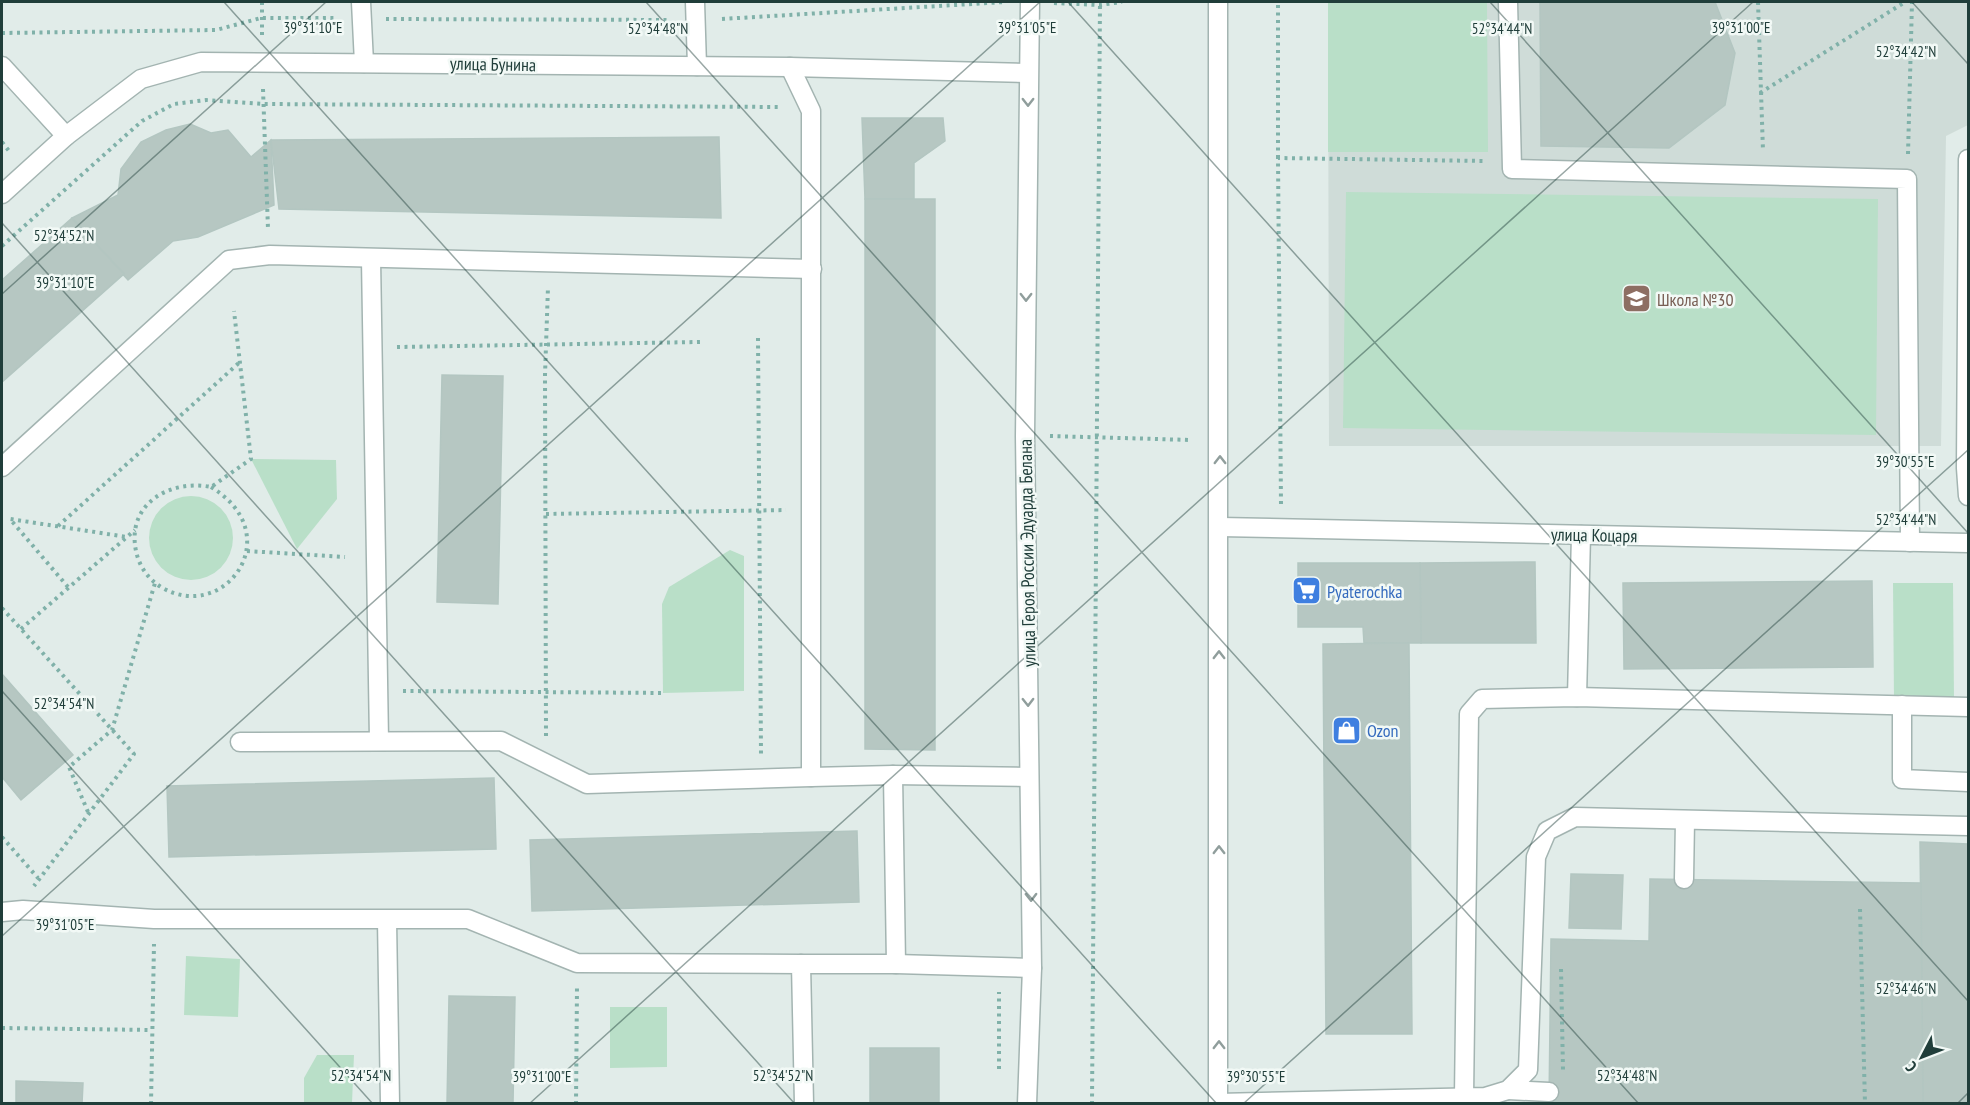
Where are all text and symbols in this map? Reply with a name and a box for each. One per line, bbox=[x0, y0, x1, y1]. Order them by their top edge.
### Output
text: 39°31'10"E bbox=[283, 18, 343, 37]
text: 39°31'05"E bbox=[997, 18, 1057, 37]
text: 39°31'00"E bbox=[1711, 18, 1771, 37]
text: 52°34'48"N bbox=[628, 19, 688, 38]
text: 52°34'44"N bbox=[1472, 19, 1532, 38]
text: 52°34'42"N bbox=[1876, 42, 1936, 61]
street label: улица Бунина bbox=[450, 52, 536, 76]
one-way arrow bbox=[1022, 97, 1034, 106]
text: 52°34'52"N bbox=[34, 226, 94, 245]
text: 39°31'10"E bbox=[35, 273, 95, 292]
school or university icon: Школа №30 bbox=[1620, 283, 1652, 315]
place label: Школа №30 bbox=[1657, 288, 1734, 311]
one-way arrow bbox=[1020, 292, 1032, 301]
street label: улица Героя России Эдуарда Белана bbox=[1014, 439, 1040, 667]
text: 39°30'55"E bbox=[1875, 452, 1935, 471]
one-way arrow bbox=[1214, 456, 1226, 465]
text: 52°34'44"N bbox=[1876, 510, 1936, 529]
street label: улица Коцаря bbox=[1551, 523, 1637, 547]
supermarket icon: Pyaterochka bbox=[1290, 575, 1322, 607]
place label: Pyaterochka bbox=[1327, 580, 1403, 603]
one-way arrow bbox=[1213, 651, 1226, 660]
text: 52°34'54"N bbox=[34, 694, 94, 713]
one-way arrow bbox=[1022, 697, 1034, 706]
shop icon: Ozon bbox=[1330, 714, 1362, 746]
place label: Ozon bbox=[1367, 719, 1399, 742]
one-way arrow bbox=[1213, 846, 1225, 855]
one-way arrow bbox=[1025, 892, 1037, 901]
text: 39°31'05"E bbox=[35, 915, 95, 934]
text: 52°34'46"N bbox=[1876, 979, 1936, 998]
north arrow bbox=[1892, 1027, 1952, 1087]
one-way arrow bbox=[1213, 1041, 1225, 1050]
text: С bbox=[1901, 1057, 1921, 1076]
text: 52°34'54"N bbox=[331, 1066, 391, 1085]
text: 52°34'52"N bbox=[753, 1066, 813, 1085]
text: 52°34'48"N bbox=[1597, 1066, 1657, 1085]
text: 39°31'00"E bbox=[512, 1067, 572, 1086]
text: 39°30'55"E bbox=[1226, 1067, 1286, 1086]

